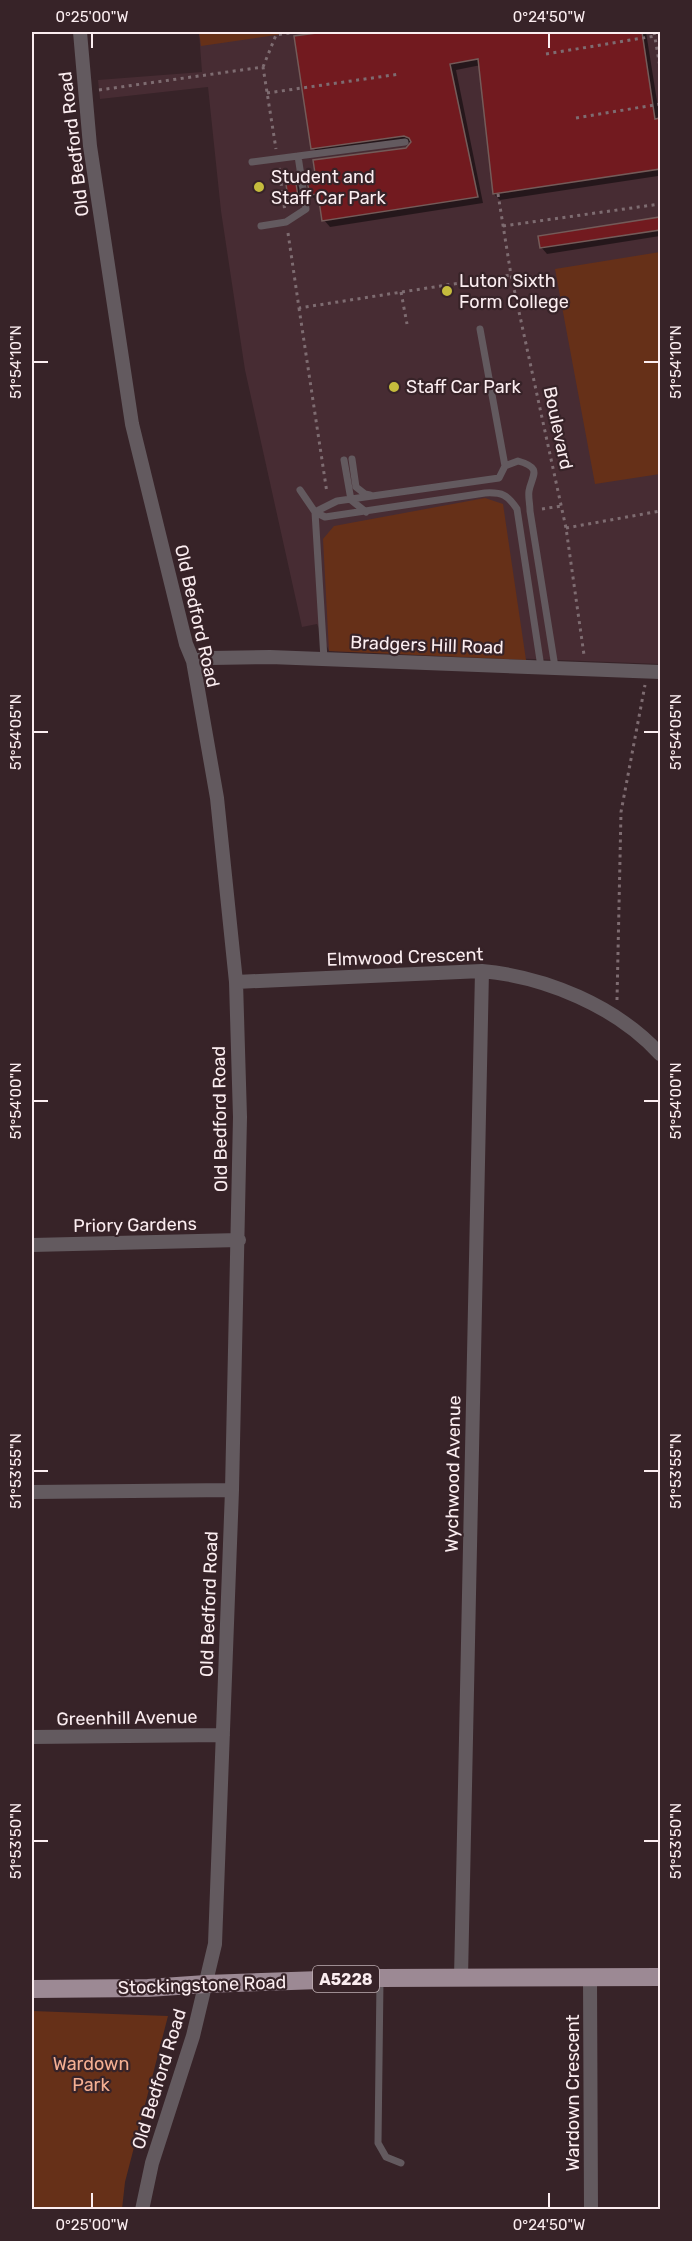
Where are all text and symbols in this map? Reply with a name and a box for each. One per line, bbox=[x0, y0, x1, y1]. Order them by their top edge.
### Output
text: 0°25'00"W bbox=[55, 8, 129, 26]
text: 0°24'50"W bbox=[513, 8, 585, 26]
street label: Old Bedford Road bbox=[54, 70, 94, 218]
place label: Student and Staff Car Park bbox=[271, 166, 386, 209]
marker: Student and Staff Car Park bbox=[252, 180, 266, 194]
place label: Luton Sixth Form College bbox=[459, 270, 569, 313]
marker: Luton Sixth Form College bbox=[440, 284, 454, 298]
text: 51°54'10"N bbox=[7, 325, 25, 399]
text: 51°54'10"N bbox=[667, 325, 685, 399]
place label: Staff Car Park bbox=[406, 376, 521, 398]
marker: Staff Car Park bbox=[387, 380, 401, 394]
street label: Boulevard bbox=[538, 385, 578, 471]
street label: Old Bedford Road bbox=[170, 542, 224, 690]
street label: Bradgers Hill Road bbox=[350, 631, 504, 659]
text: 51°54'05"N bbox=[7, 694, 25, 770]
text: 51°54'05"N bbox=[667, 694, 685, 770]
street label: Elmwood Crescent bbox=[326, 943, 484, 971]
street label: Old Bedford Road bbox=[208, 1046, 232, 1192]
text: 51°54'00"N bbox=[7, 1062, 25, 1140]
text: 51°54'00"N bbox=[667, 1062, 685, 1140]
street label: Priory Gardens bbox=[73, 1213, 197, 1237]
street label: Wychwood Avenue bbox=[441, 1395, 465, 1553]
text: 51°53'55"N bbox=[7, 1433, 25, 1509]
text: 51°53'55"N bbox=[667, 1433, 685, 1509]
street label: Old Bedford Road bbox=[195, 1531, 223, 1677]
street label: Greenhill Avenue bbox=[56, 1706, 198, 1730]
text: 51°53'50"N bbox=[7, 1803, 25, 1879]
text: 51°53'50"N bbox=[667, 1803, 685, 1879]
road number: A5228 bbox=[313, 1966, 379, 1992]
street label: Stockingstone Road bbox=[117, 1971, 287, 1999]
street label: Old Bedford Road bbox=[127, 2006, 191, 2152]
street label: Wardown Crescent bbox=[562, 2015, 584, 2171]
park label: Wardown Park bbox=[53, 2053, 129, 2096]
text: 0°25'00"W bbox=[55, 2216, 129, 2234]
text: 0°24'50"W bbox=[513, 2216, 585, 2234]

